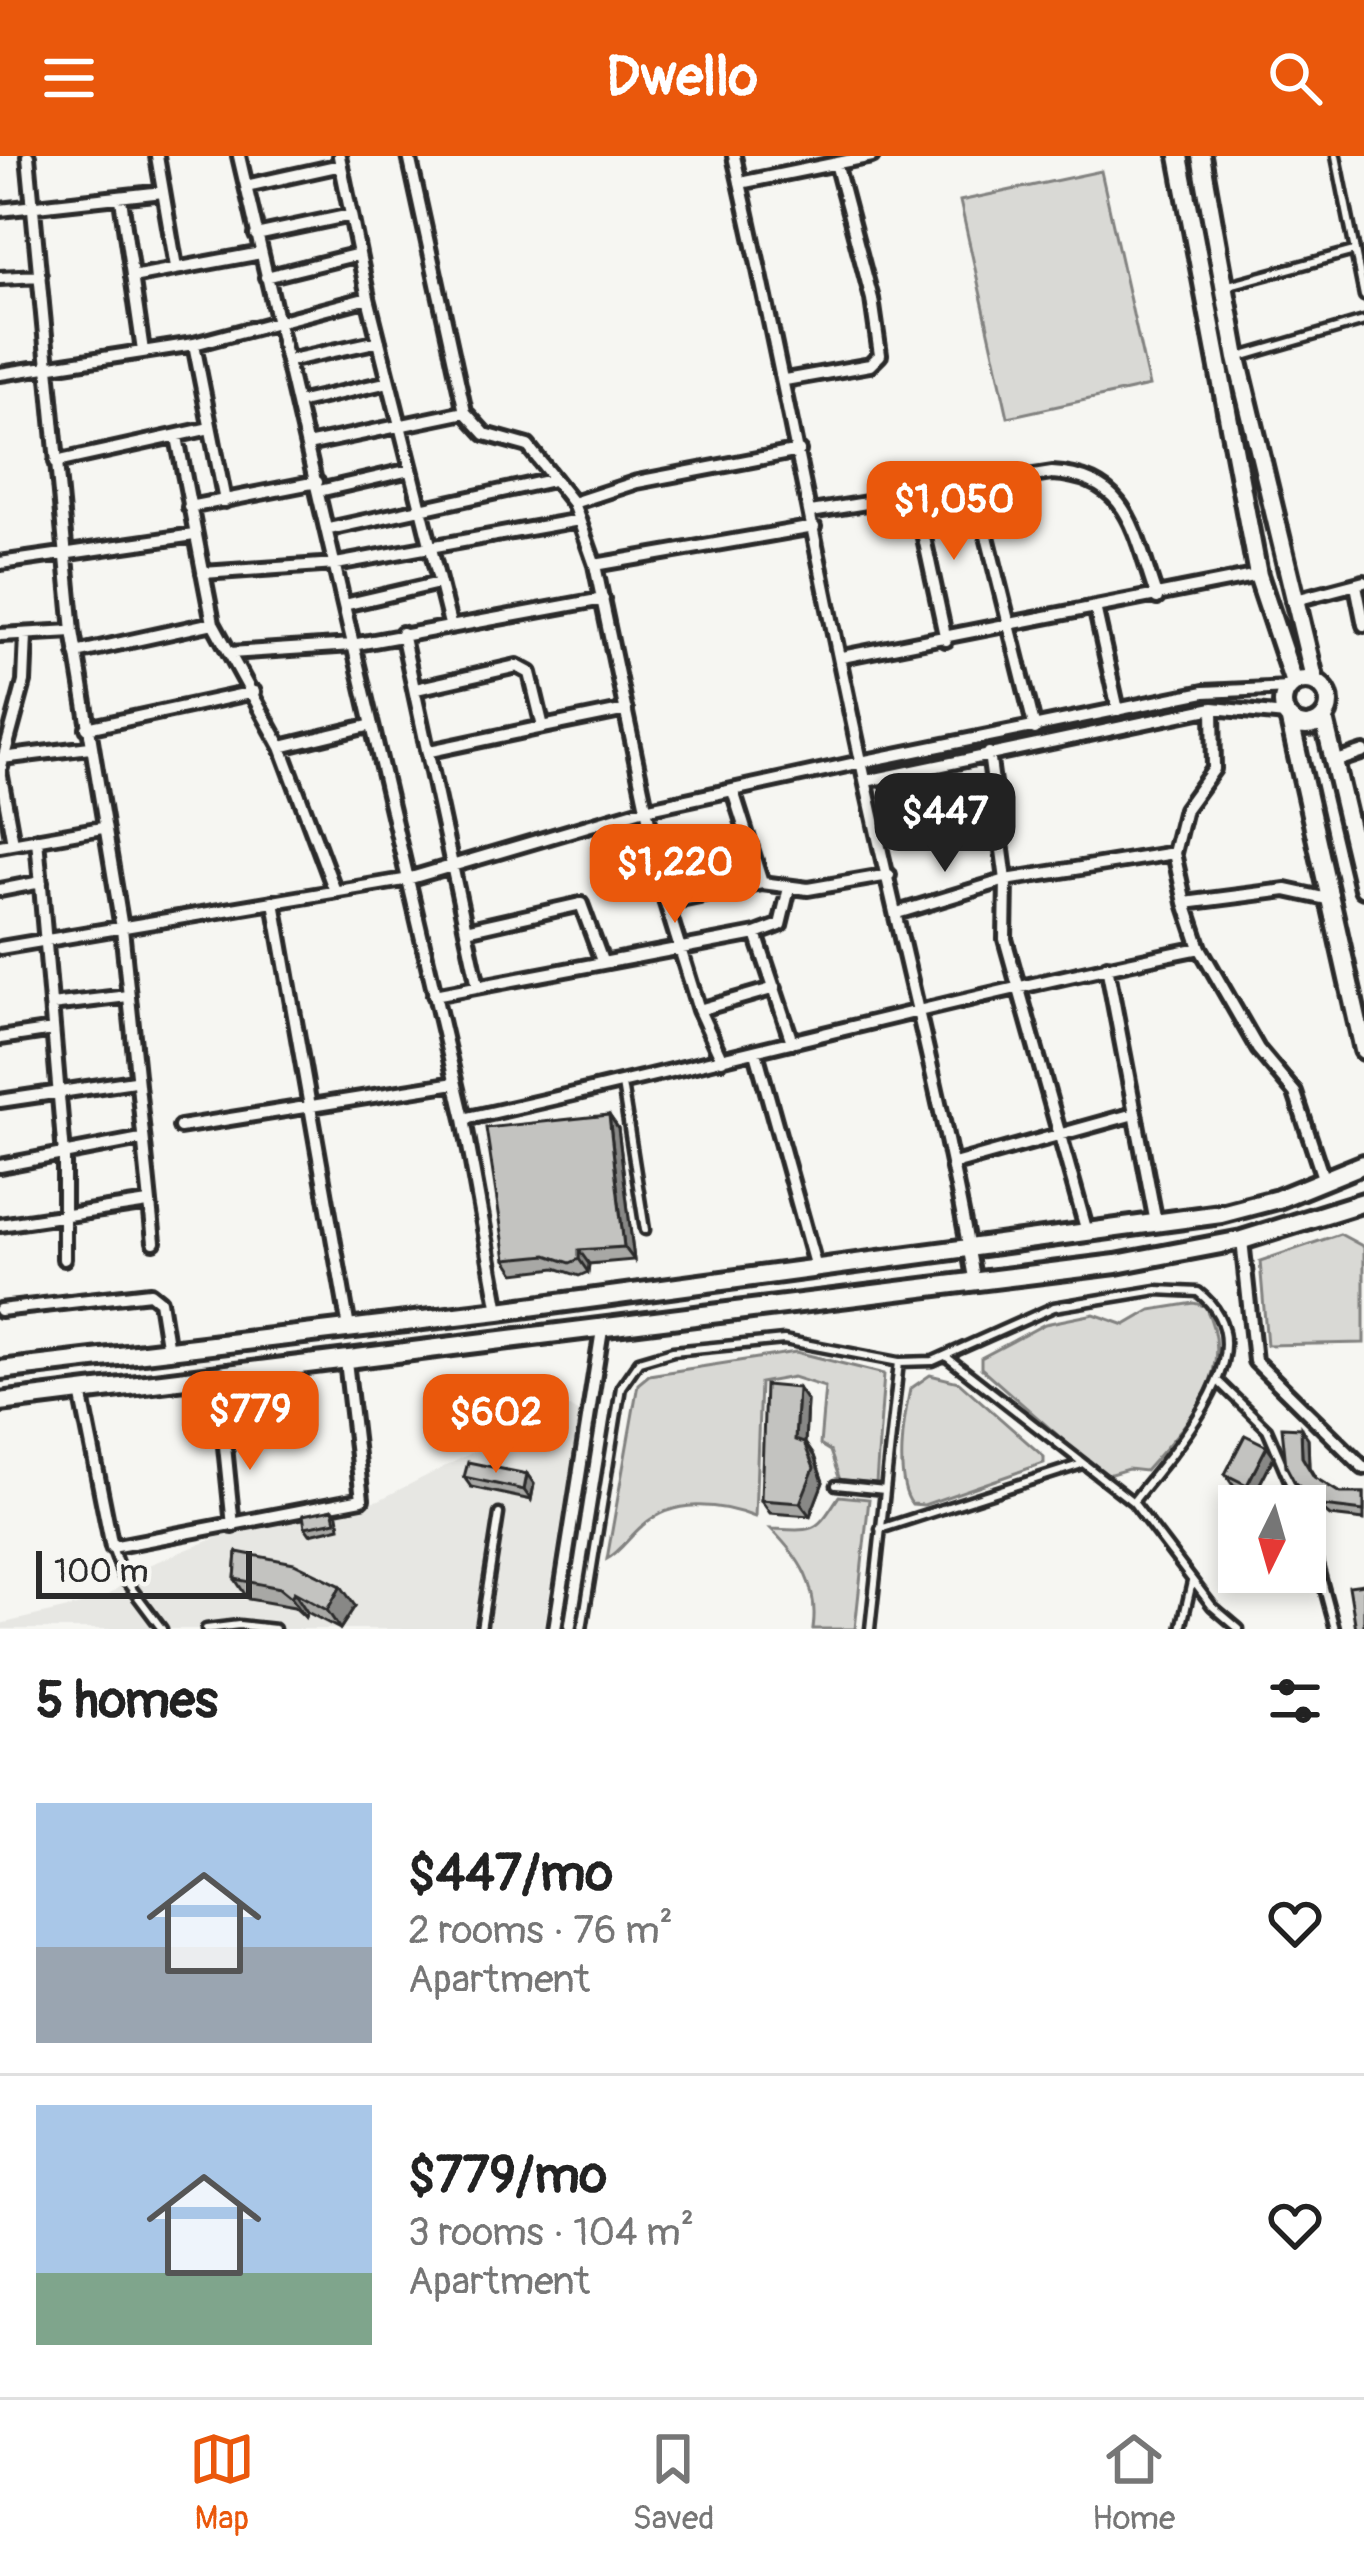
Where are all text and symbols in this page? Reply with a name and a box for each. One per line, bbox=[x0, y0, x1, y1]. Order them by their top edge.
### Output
text: Dwello bbox=[606, 44, 758, 112]
icon: menu bbox=[36, 45, 102, 111]
icon: search bbox=[1262, 45, 1328, 111]
pin: $1,050 bbox=[856, 461, 1052, 563]
text: $1,050 bbox=[894, 475, 1014, 524]
pin: $447 bbox=[874, 773, 1016, 875]
text: $447 bbox=[901, 787, 989, 836]
pin: $1,220 bbox=[577, 824, 773, 926]
text: $1,220 bbox=[617, 838, 733, 887]
pin: $779 bbox=[179, 1371, 321, 1473]
pin: $602 bbox=[425, 1374, 567, 1476]
text: $779 bbox=[209, 1385, 291, 1434]
text: $602 bbox=[450, 1388, 542, 1437]
north arrow bbox=[1218, 1485, 1326, 1593]
map controls bbox=[1218, 1485, 1326, 1593]
scale bar bbox=[36, 1545, 252, 1598]
text: 100 m bbox=[54, 1551, 148, 1592]
icon: filters bbox=[1262, 1668, 1328, 1734]
text: 5 homes bbox=[36, 1669, 218, 1733]
text: $447/mo bbox=[408, 1842, 613, 1906]
icon: home bbox=[132, 1851, 276, 1995]
icon: heart bbox=[1262, 1890, 1328, 1956]
text: 2 rooms · 76 m² bbox=[408, 1906, 673, 1955]
text: Apartment bbox=[408, 1955, 590, 2004]
text: $779/mo bbox=[408, 2144, 607, 2208]
icon: home bbox=[132, 2153, 276, 2297]
icon: heart bbox=[1262, 2192, 1328, 2258]
text: 3 rooms · 104 m² bbox=[408, 2208, 694, 2257]
text: Apartment bbox=[408, 2257, 590, 2306]
tab: Map bbox=[189, 2426, 255, 2539]
tab: Saved bbox=[632, 2426, 714, 2539]
tab: Home bbox=[1092, 2426, 1175, 2539]

